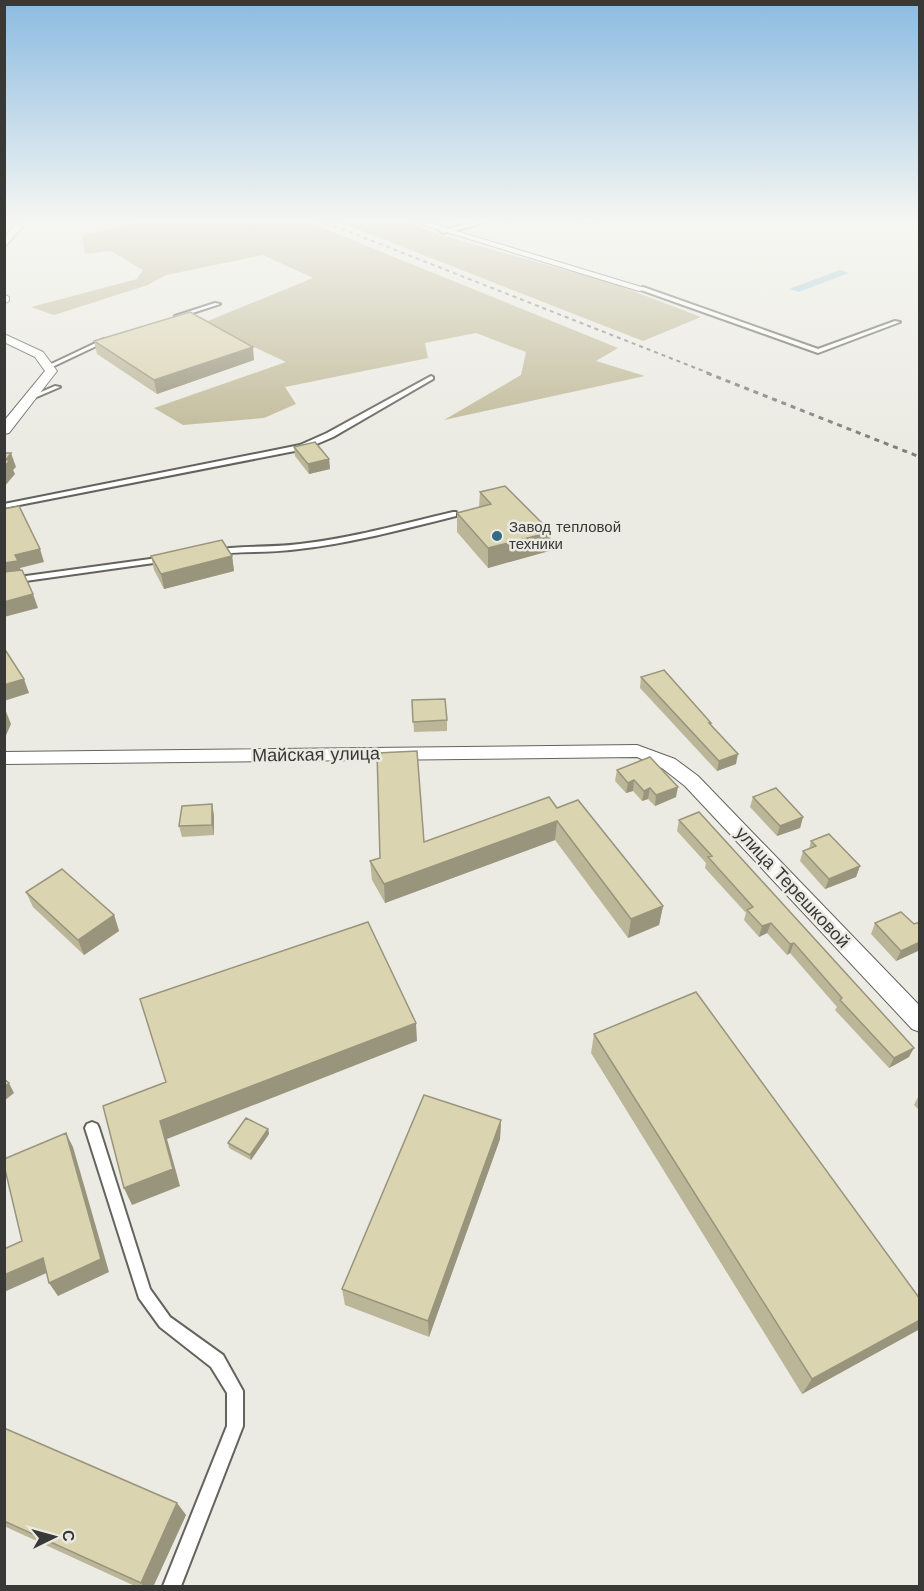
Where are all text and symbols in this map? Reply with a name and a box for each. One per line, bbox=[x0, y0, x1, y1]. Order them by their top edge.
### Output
place label: Завод тепловой техники bbox=[509, 518, 621, 553]
marker: Завод тепловой техники bbox=[490, 529, 504, 543]
street label: Майская улица bbox=[252, 742, 381, 766]
street label: улица Терешковой bbox=[732, 822, 854, 952]
north arrow bbox=[24, 1507, 84, 1567]
text: С bbox=[58, 1529, 78, 1543]

